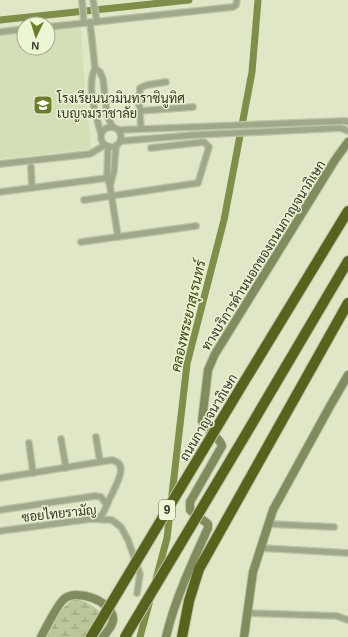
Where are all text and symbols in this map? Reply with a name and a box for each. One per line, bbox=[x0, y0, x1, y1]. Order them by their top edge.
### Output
north arrow bbox=[16, 16, 56, 56]
text: N bbox=[31, 40, 40, 52]
place label: โรงเรียนนวมินทราชินูทิศ เบญจมราชาลัย bbox=[56, 89, 185, 122]
school or university icon: โรงเรียนนวมินทราชินูทิศ เบญจมราชาลัย bbox=[32, 94, 54, 116]
street label: ทางบริการด้านนอกของถนนกาญจนาภิเษก bbox=[197, 156, 329, 354]
water label: คลองพระยาสุเรนทร์ bbox=[166, 256, 211, 374]
street label: ถนนกาญจนาภิเษก bbox=[176, 371, 241, 464]
road number: 9 bbox=[159, 500, 175, 520]
street label: ซอยไทยรามัญ bbox=[21, 501, 97, 526]

